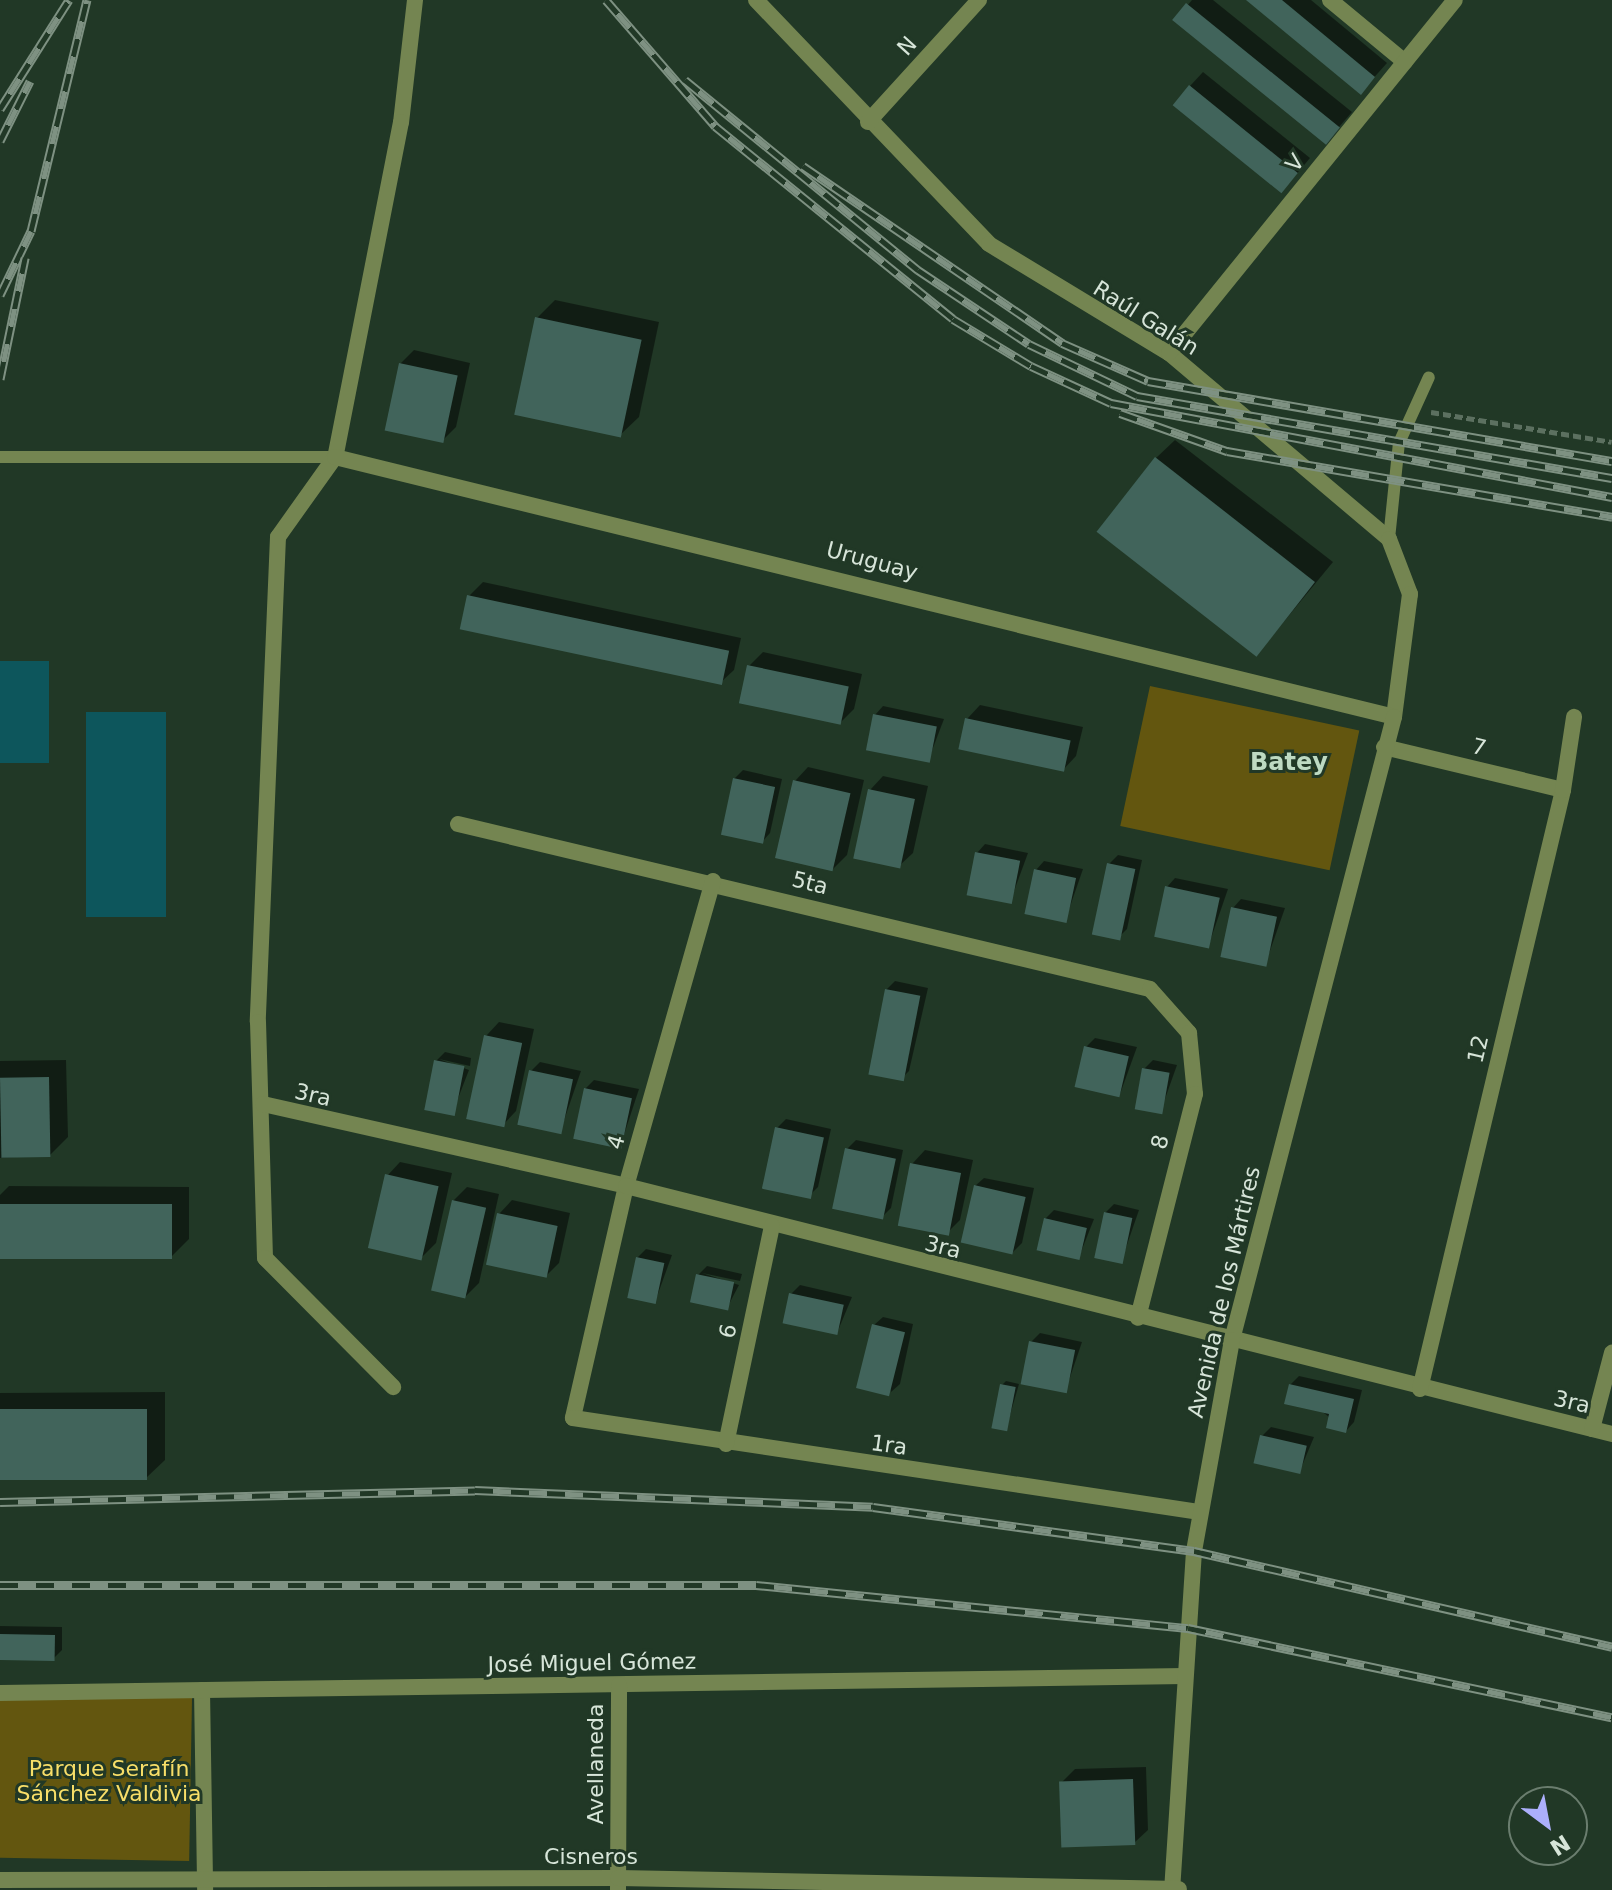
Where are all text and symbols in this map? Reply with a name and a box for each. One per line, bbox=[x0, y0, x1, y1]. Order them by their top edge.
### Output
street label: N bbox=[892, 31, 922, 61]
street label: V bbox=[1280, 149, 1310, 177]
street label: Raúl Galán bbox=[1088, 275, 1204, 361]
street label: Uruguay bbox=[823, 536, 921, 586]
street label: 7 bbox=[1469, 732, 1489, 762]
district label: Batey bbox=[1250, 749, 1328, 777]
street label: 5ta bbox=[789, 866, 831, 900]
street label: 12 bbox=[1462, 1032, 1494, 1066]
street label: 3ra bbox=[292, 1078, 334, 1112]
street label: 4 bbox=[601, 1132, 631, 1152]
street label: 8 bbox=[1145, 1132, 1175, 1152]
street label: Avenida de los Mártires bbox=[1182, 1164, 1266, 1420]
street label: 3ra bbox=[922, 1230, 964, 1264]
street label: 6 bbox=[714, 1321, 742, 1341]
street label: 3ra bbox=[1551, 1385, 1593, 1419]
street label: 1ra bbox=[869, 1429, 909, 1461]
street label: José Miguel Gómez bbox=[487, 1648, 697, 1678]
street label: Avellaneda bbox=[583, 1704, 609, 1824]
park label: Parque Serafín Sánchez Valdivia bbox=[16, 1755, 202, 1806]
north arrow bbox=[1508, 1786, 1588, 1866]
text: N bbox=[1545, 1830, 1574, 1861]
street label: Cisneros bbox=[544, 1844, 638, 1870]

